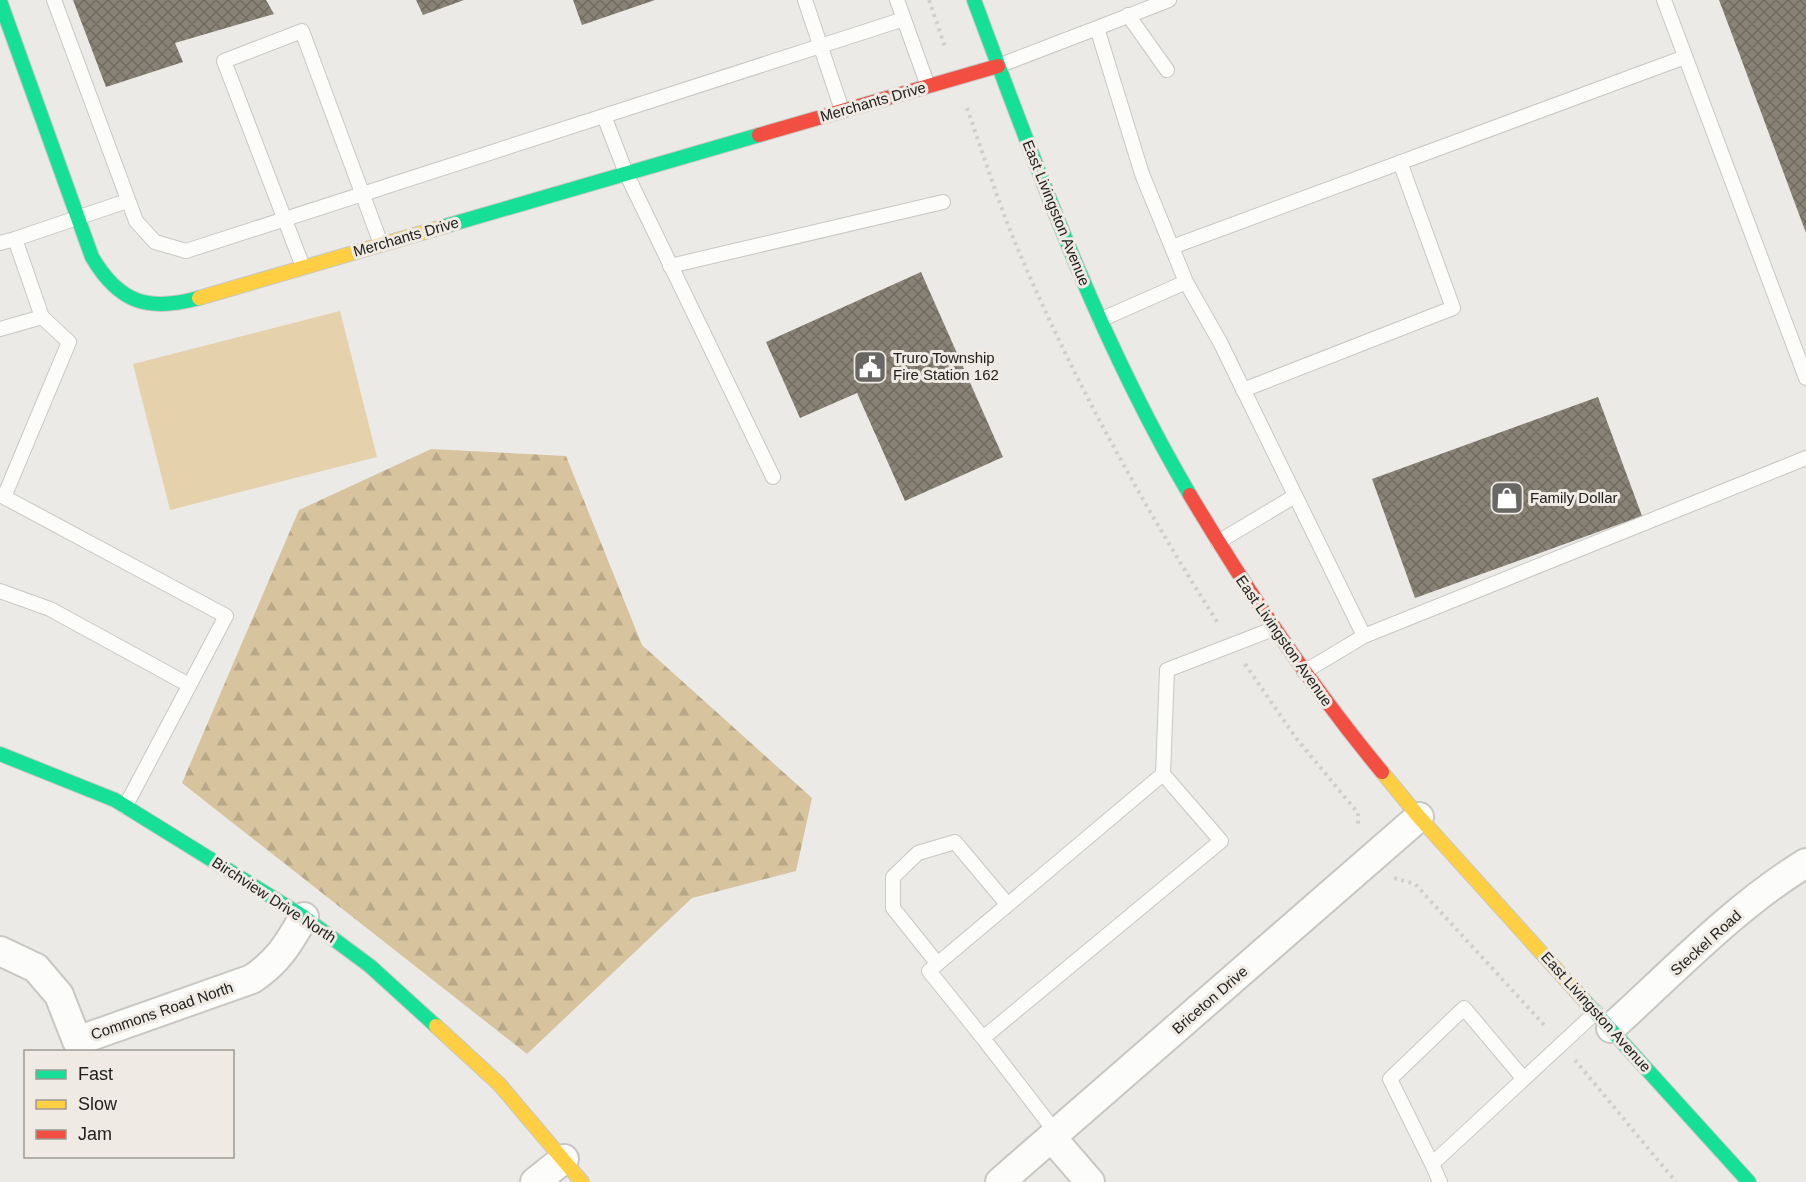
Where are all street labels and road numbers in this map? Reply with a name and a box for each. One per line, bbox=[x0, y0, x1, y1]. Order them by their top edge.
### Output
street label: Merchants Drive bbox=[818, 78, 928, 125]
street label: East Livingston Avenue bbox=[1019, 137, 1094, 288]
street label: Merchants Drive bbox=[351, 213, 461, 260]
street label: East Livingston Avenue bbox=[1233, 572, 1336, 709]
street label: Birchview Drive North bbox=[209, 853, 339, 946]
street label: Steckel Road bbox=[1667, 906, 1745, 979]
street label: East Livingston Avenue bbox=[1538, 948, 1655, 1075]
street label: Briceton Drive bbox=[1169, 962, 1251, 1037]
street label: Commons Road North bbox=[89, 978, 235, 1043]

